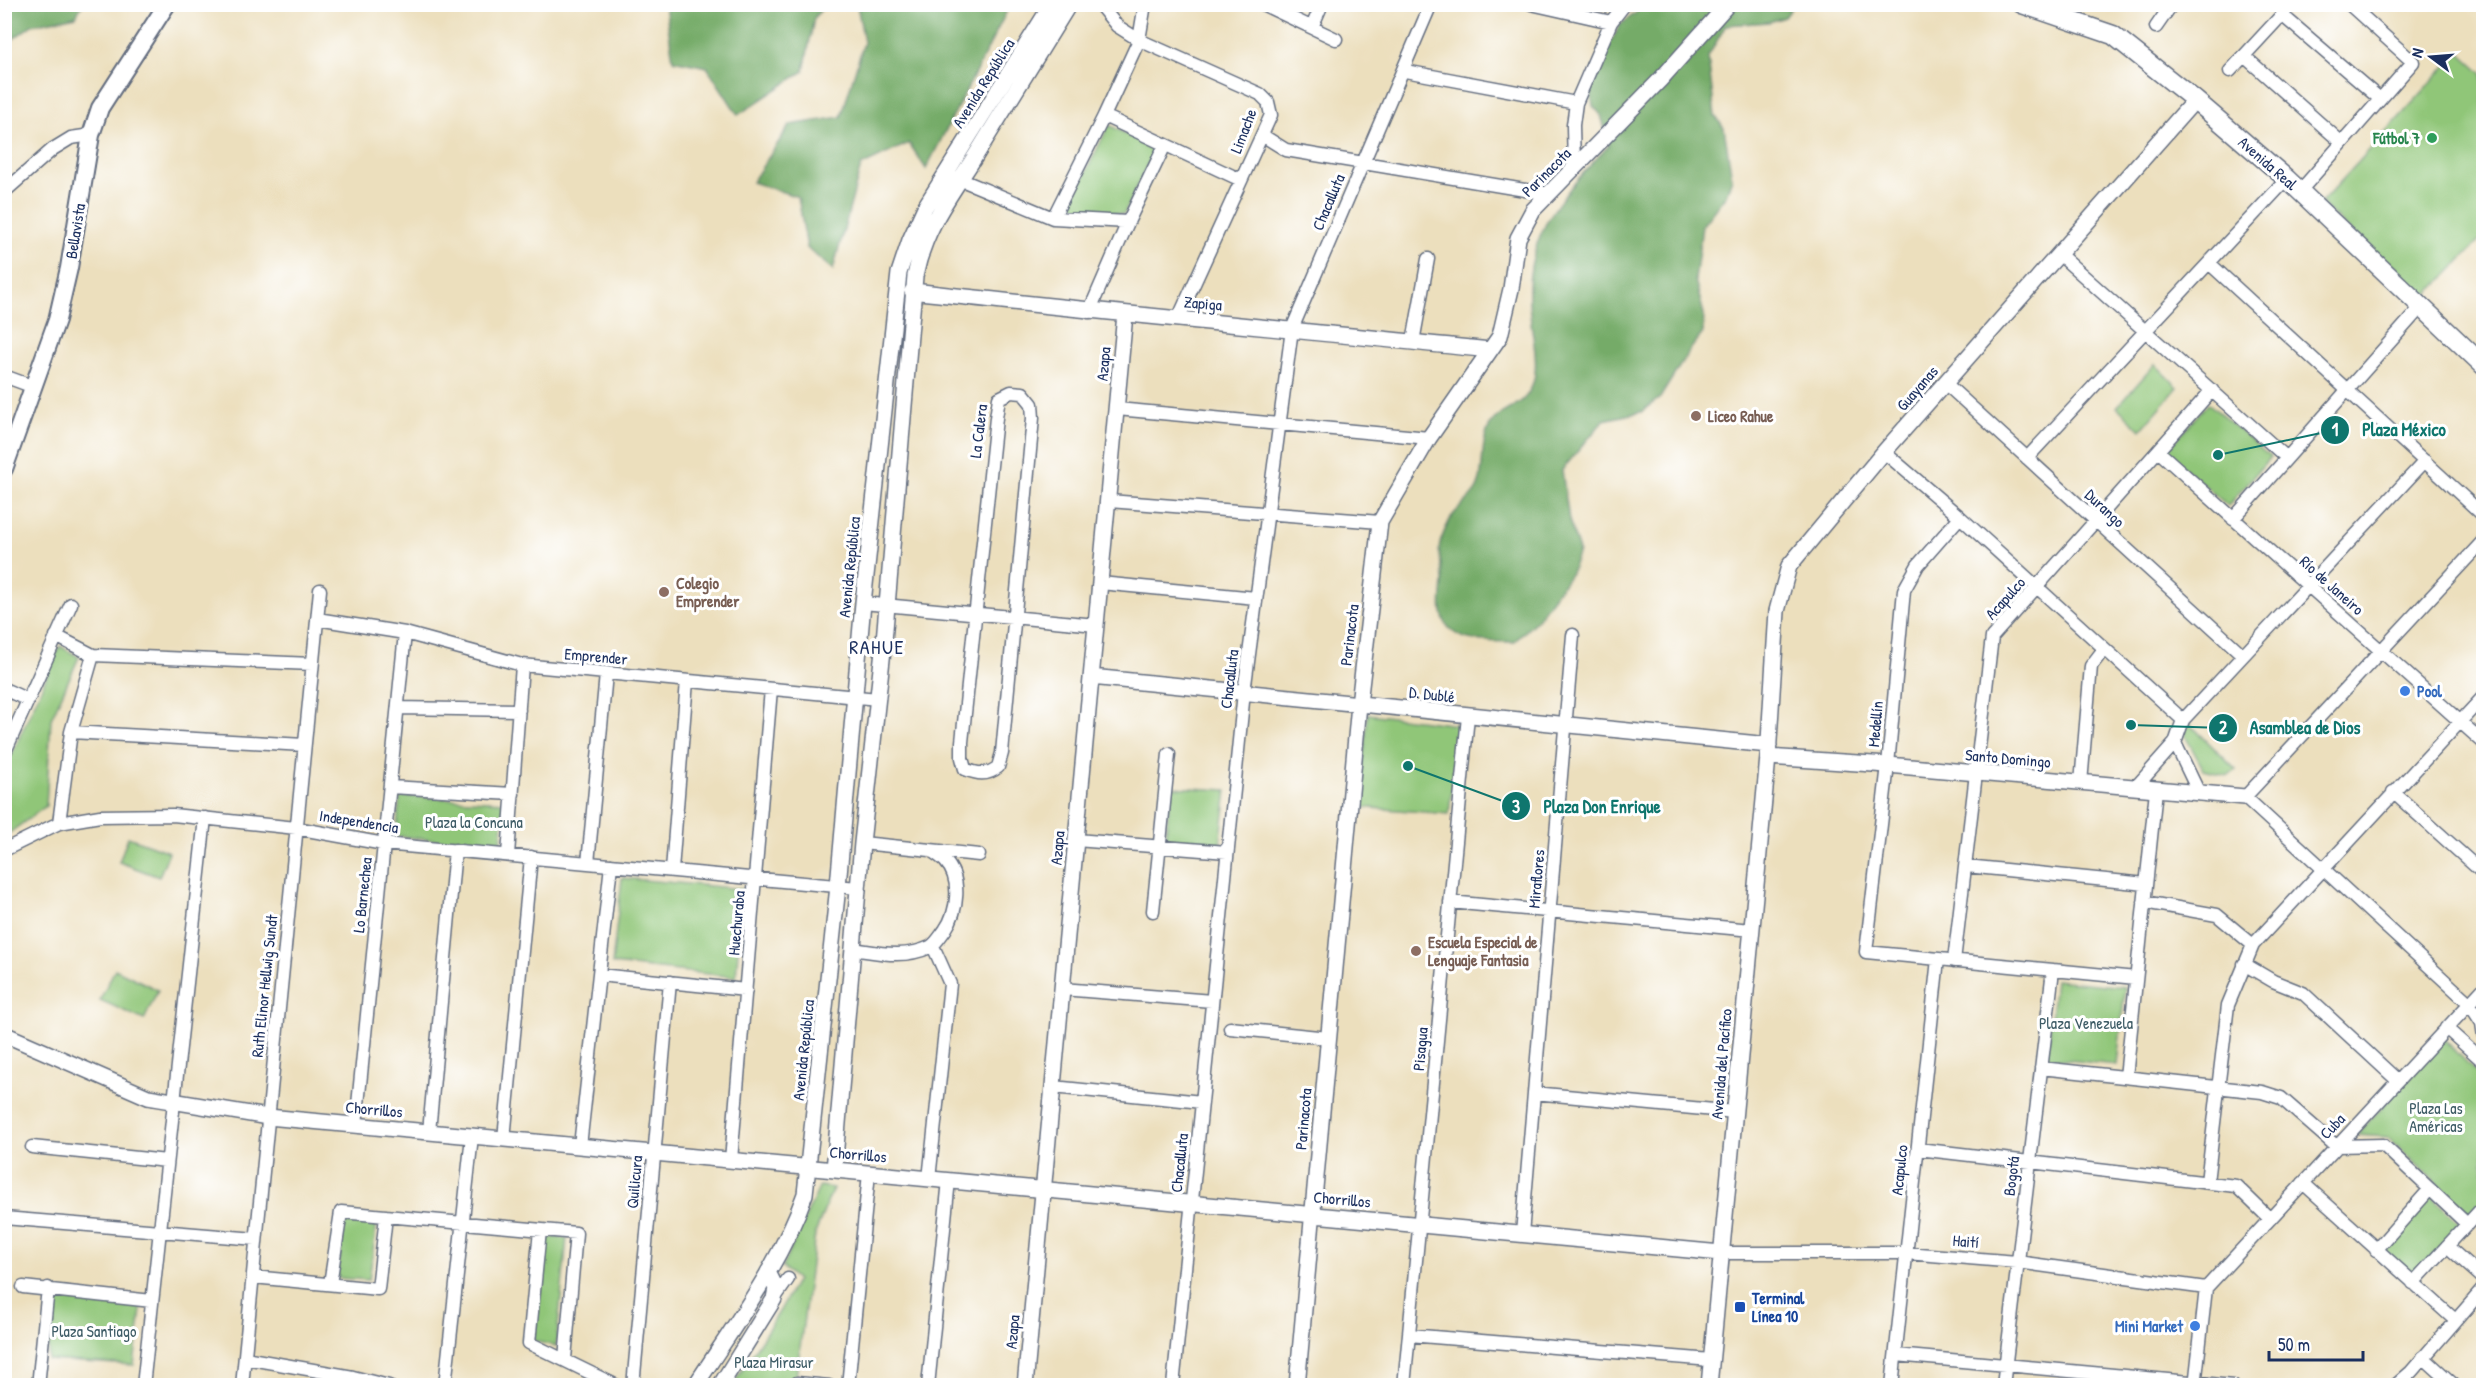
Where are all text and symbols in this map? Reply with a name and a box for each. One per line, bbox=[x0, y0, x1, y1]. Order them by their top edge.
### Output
north arrow bbox=[2401, 27, 2461, 87]
street label: Avenida República bbox=[947, 34, 1019, 132]
text: N bbox=[2405, 45, 2428, 60]
street label: Limache bbox=[1224, 105, 1262, 156]
place label: Fútbol 7 bbox=[2372, 127, 2420, 149]
street label: Avenida Real bbox=[2234, 131, 2303, 195]
marker: Fútbol 7 bbox=[2425, 131, 2439, 145]
street label: Parinacota bbox=[1516, 142, 1576, 202]
street label: Chacalluta bbox=[1306, 170, 1350, 234]
street label: Bellavista bbox=[60, 202, 90, 260]
street label: Zapiga bbox=[1183, 290, 1223, 316]
street label: Azapa bbox=[1091, 346, 1115, 382]
street label: Guayanas bbox=[1891, 361, 1943, 415]
street label: La Calera bbox=[964, 403, 992, 459]
place label: Liceo Rahue bbox=[1708, 405, 1774, 427]
marker: Liceo Rahue bbox=[1689, 409, 1703, 423]
callout: Plaza México bbox=[2320, 412, 2458, 448]
text: 1 bbox=[2332, 417, 2339, 442]
text: Plaza México bbox=[2362, 417, 2447, 442]
street label: Durango bbox=[2080, 484, 2130, 533]
street label: Avenida República bbox=[833, 515, 865, 619]
street label: Río de Janeiro bbox=[2295, 550, 2369, 620]
street label: Acapulco bbox=[1980, 571, 2030, 624]
place label: Colegio Emprender bbox=[676, 572, 740, 613]
marker: Colegio Emprender bbox=[657, 585, 671, 599]
street label: Parinacota bbox=[1334, 603, 1364, 667]
district label: RAHUE bbox=[849, 633, 905, 660]
street label: Emprender bbox=[563, 642, 629, 670]
street label: Chacalluta bbox=[1214, 648, 1244, 710]
street label: D. Dublé bbox=[1408, 680, 1457, 708]
place label: Pool bbox=[2417, 680, 2443, 702]
marker: Pool bbox=[2398, 684, 2412, 698]
street label: Medellín bbox=[1862, 700, 1888, 748]
callout: Asamblea de Dios bbox=[2208, 710, 2373, 746]
text: 2 bbox=[2219, 715, 2228, 740]
text: Asamblea de Dios bbox=[2250, 715, 2360, 740]
street label: Santo Domingo bbox=[1964, 743, 2052, 773]
callout: Plaza Don Enrique bbox=[1501, 788, 1672, 824]
text: 3 bbox=[1512, 794, 1520, 819]
text: Plaza Don Enrique bbox=[1543, 794, 1661, 820]
street label: Independencia bbox=[318, 804, 400, 838]
park label: Plaza la Concuna bbox=[425, 811, 523, 833]
street label: Azapa bbox=[1045, 830, 1069, 866]
street label: Miraflores bbox=[1522, 849, 1550, 909]
street label: Lo Barnechea bbox=[347, 856, 377, 934]
street label: Huechuraba bbox=[722, 890, 750, 956]
street label: Ruth Elinor Hellwig Sundt bbox=[246, 913, 282, 1058]
place label: Escuela Especial de Lenguaje Fantasia bbox=[1428, 931, 1538, 972]
marker: Escuela Especial de Lenguaje Fantasia bbox=[1409, 944, 1423, 958]
street label: Avenida República bbox=[787, 998, 819, 1102]
street label: Avenida del Pacífico bbox=[1705, 1007, 1737, 1120]
park label: Plaza Venezuela bbox=[2039, 1012, 2133, 1034]
street label: Pisagua bbox=[1407, 1026, 1433, 1072]
street label: Parinacota bbox=[1289, 1087, 1317, 1151]
street label: Chorrillos bbox=[344, 1096, 404, 1122]
park label: Plaza Las Américas bbox=[2409, 1097, 2463, 1137]
street label: Cuba bbox=[2314, 1108, 2350, 1144]
street label: Chacalluta bbox=[1165, 1132, 1193, 1194]
street label: Chorrillos bbox=[828, 1141, 888, 1167]
street label: Acapulco bbox=[1885, 1143, 1913, 1196]
street label: Quilicura bbox=[621, 1154, 647, 1210]
street label: Bogotá bbox=[1998, 1155, 2024, 1197]
street label: Chorrillos bbox=[1312, 1186, 1372, 1212]
street label: Haití bbox=[1952, 1229, 1980, 1253]
place label: Terminal Línea 10 bbox=[1751, 1287, 1805, 1327]
marker: Terminal Línea 10 bbox=[1733, 1300, 1747, 1314]
street label: Azapa bbox=[1000, 1314, 1024, 1350]
place label: Mini Market bbox=[2115, 1315, 2183, 1337]
marker: Mini Market bbox=[2188, 1319, 2202, 1333]
park label: Plaza Santiago bbox=[52, 1320, 137, 1342]
scale bar bbox=[2269, 1324, 2364, 1362]
text: 50 m bbox=[2278, 1332, 2310, 1357]
park label: Plaza Mirasur bbox=[734, 1351, 814, 1373]

